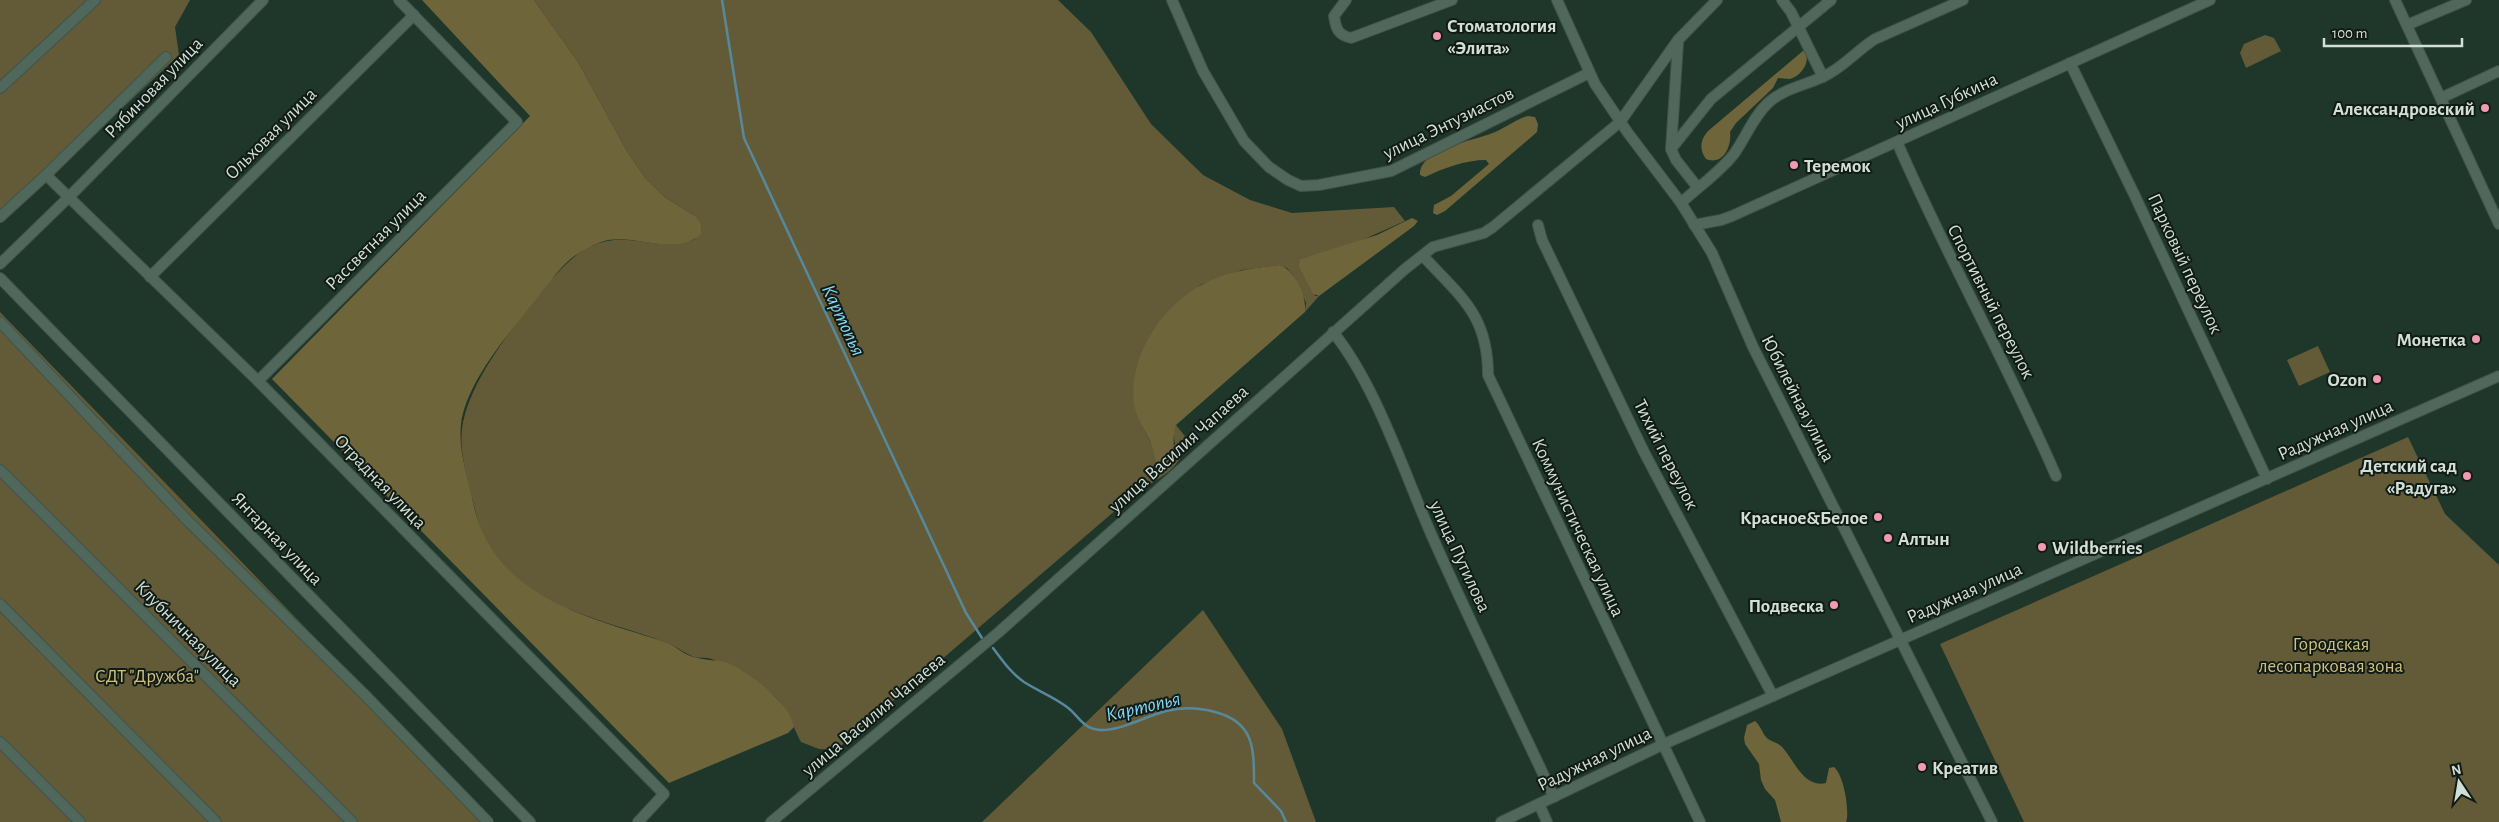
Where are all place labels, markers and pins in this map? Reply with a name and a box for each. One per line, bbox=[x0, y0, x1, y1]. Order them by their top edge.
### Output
place label: Стоматология «Элита» bbox=[1447, 17, 1556, 58]
marker: Стоматология «Элита» bbox=[1431, 30, 1443, 42]
place label: Александровский bbox=[2333, 100, 2475, 119]
marker: Александровский bbox=[2479, 102, 2491, 114]
place label: Теремок bbox=[1804, 157, 1871, 176]
marker: Теремок bbox=[1788, 159, 1800, 171]
place label: Монетка bbox=[2397, 331, 2466, 350]
marker: Монетка bbox=[2470, 333, 2482, 345]
place label: Ozon bbox=[2328, 371, 2367, 390]
marker: Ozon bbox=[2371, 373, 2383, 385]
place label: Детский сад «Радуга» bbox=[2360, 457, 2457, 498]
marker: Детский сад «Радуга» bbox=[2461, 470, 2473, 482]
place label: Красное&Белое bbox=[1740, 509, 1868, 528]
marker: Красное&Белое bbox=[1872, 511, 1884, 523]
place label: Алтын bbox=[1898, 530, 1950, 549]
marker: Алтын bbox=[1882, 532, 1894, 544]
place label: Wildberries bbox=[2052, 539, 2142, 558]
marker: Wildberries bbox=[2036, 541, 2048, 553]
place label: Подвеска bbox=[1748, 597, 1824, 616]
marker: Подвеска bbox=[1828, 599, 1840, 611]
place label: Креатив bbox=[1932, 759, 1998, 778]
marker: Креатив bbox=[1916, 761, 1928, 773]

